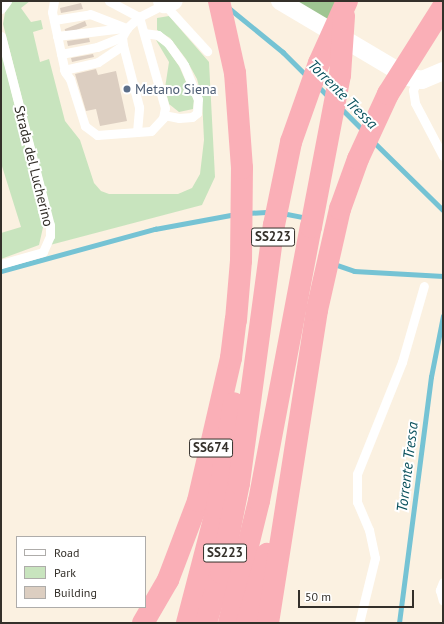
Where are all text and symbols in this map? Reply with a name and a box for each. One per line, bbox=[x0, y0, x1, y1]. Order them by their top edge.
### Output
water label: Torrente Tressa bbox=[304, 55, 382, 133]
place label: Metano Siena bbox=[135, 81, 217, 97]
marker: Metano Siena bbox=[122, 84, 132, 94]
street label: Strada del Lucherino bbox=[11, 104, 57, 228]
road number: SS223 bbox=[251, 226, 295, 248]
water label: Torrente Tressa bbox=[392, 421, 422, 513]
road number: SS674 bbox=[189, 437, 233, 459]
legend bbox=[16, 536, 146, 608]
road number: SS223 bbox=[203, 542, 247, 564]
text: Road bbox=[54, 545, 79, 560]
text: Park bbox=[54, 565, 76, 580]
scale bar bbox=[300, 582, 416, 608]
text: Building bbox=[54, 585, 97, 600]
text: 50 m bbox=[305, 589, 331, 604]

